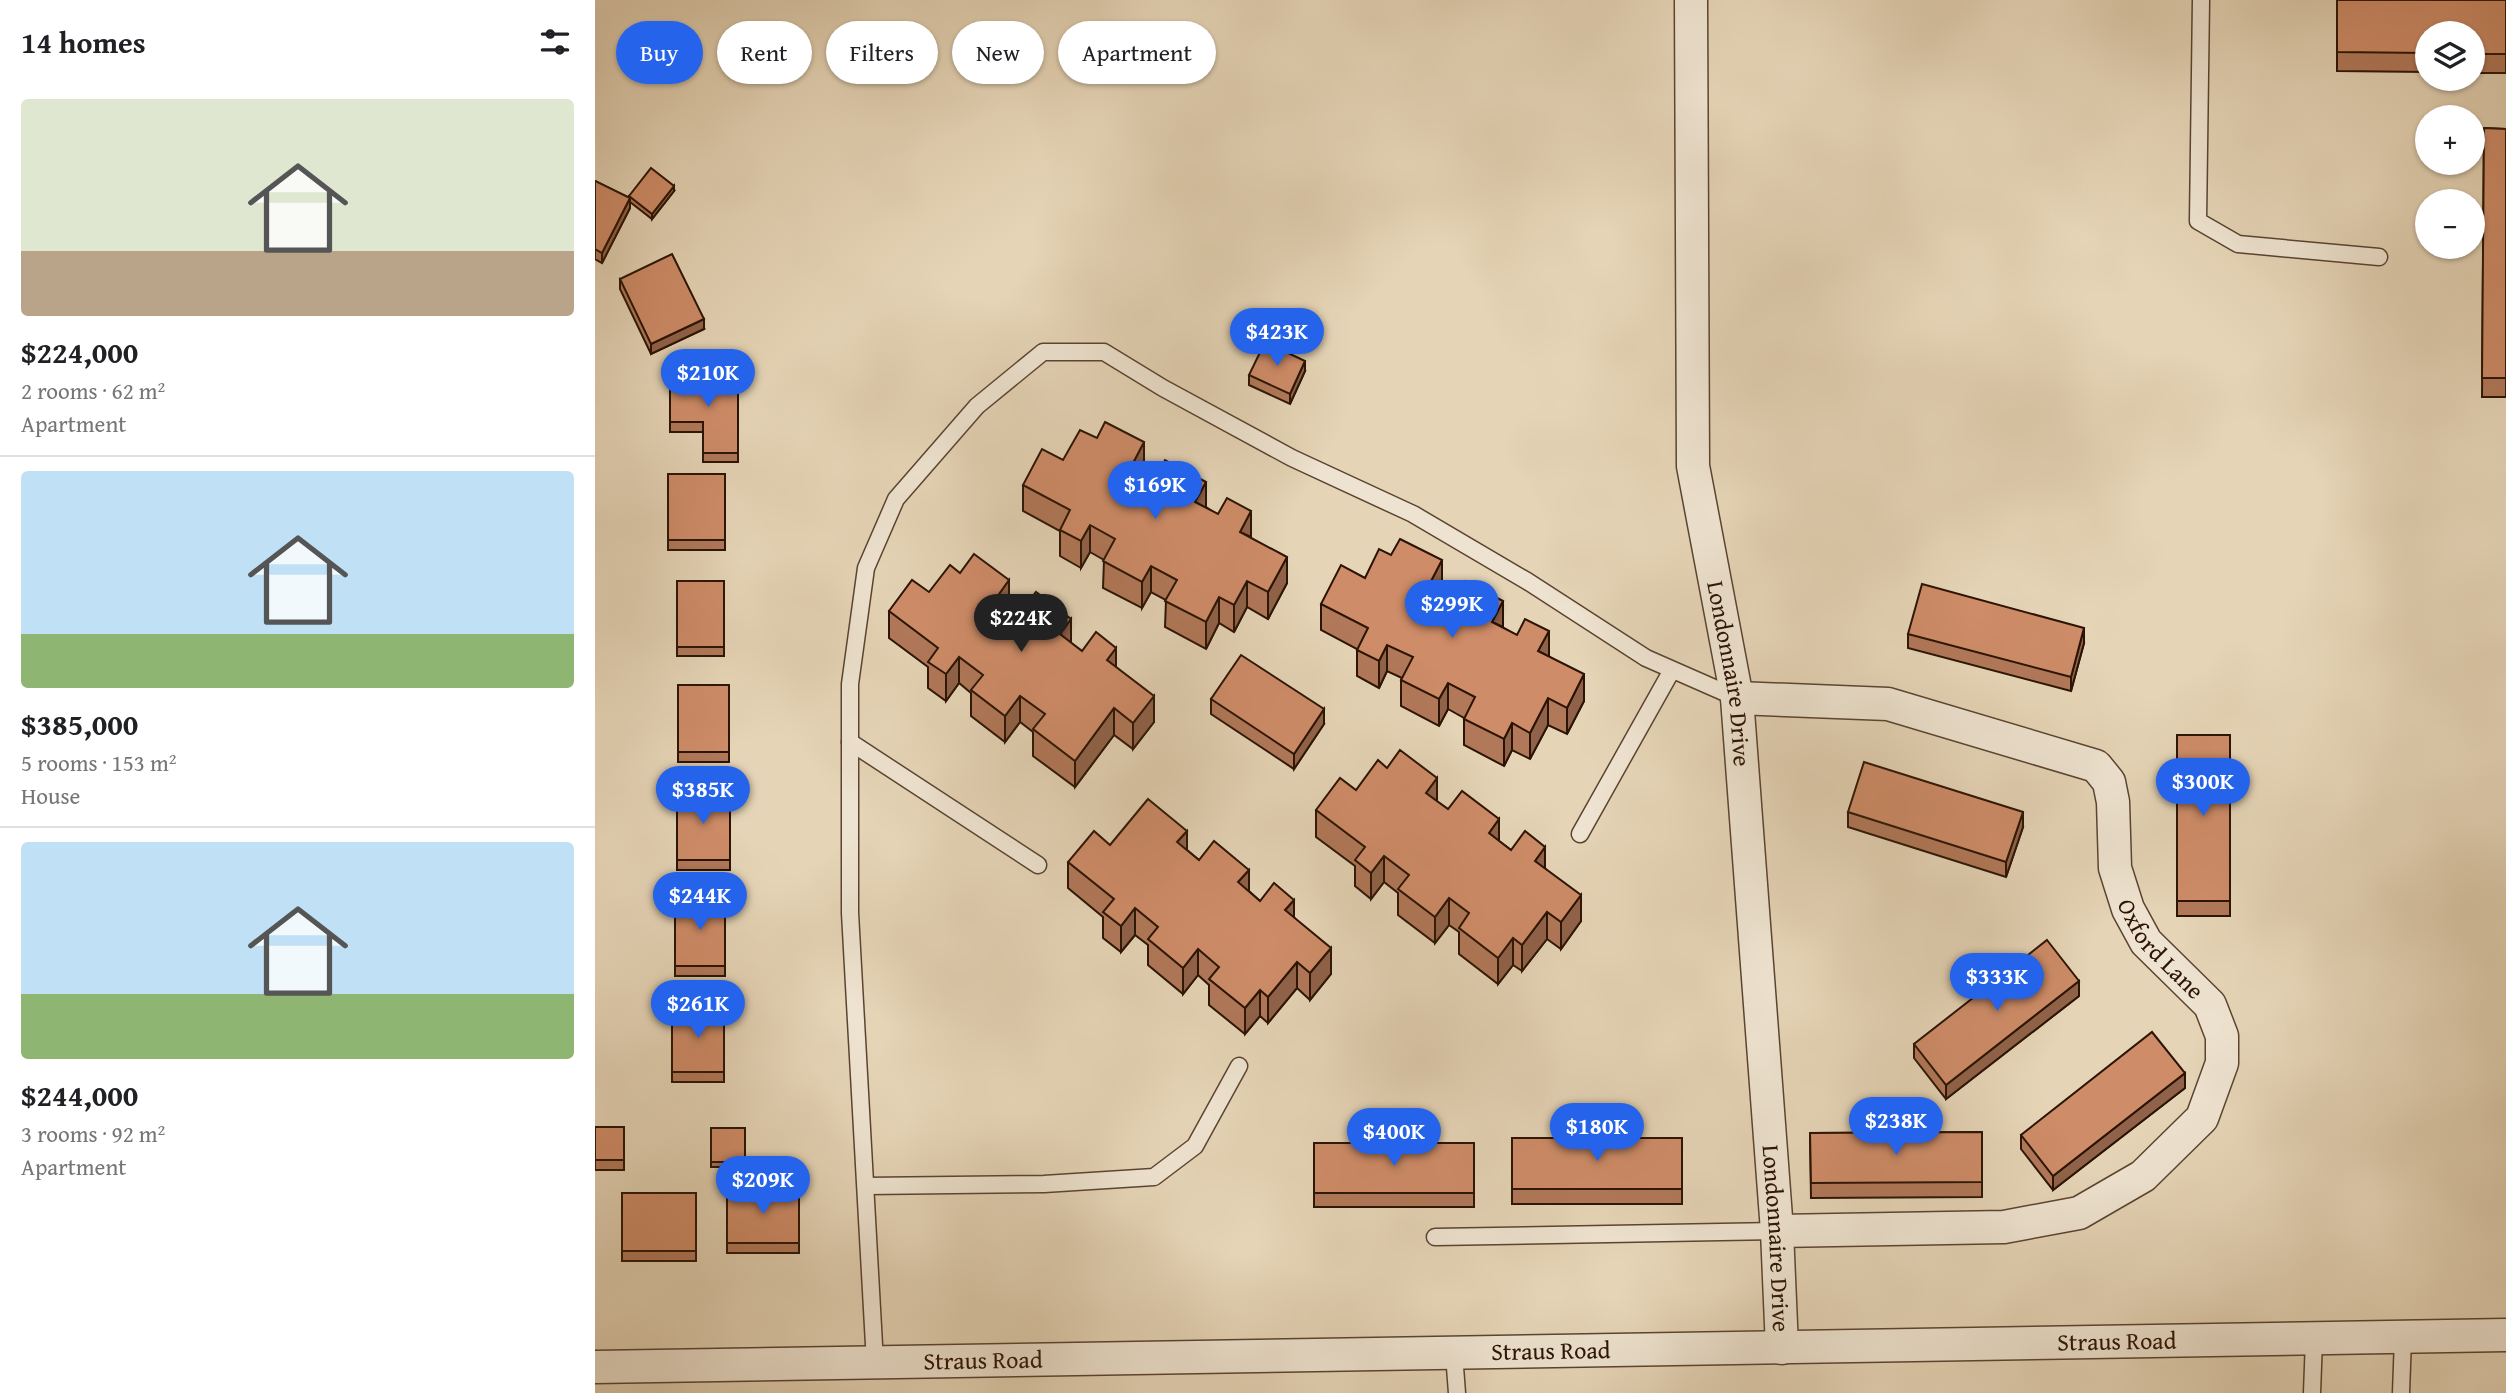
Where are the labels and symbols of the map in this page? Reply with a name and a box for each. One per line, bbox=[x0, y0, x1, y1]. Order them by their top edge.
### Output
pin: $423K bbox=[1228, 308, 1326, 368]
pin: $210K bbox=[659, 350, 757, 409]
pin: $169K bbox=[1106, 462, 1204, 521]
street label: Londonnaire Drive bbox=[1698, 578, 1760, 768]
pin: $299K bbox=[1403, 580, 1501, 640]
pin: $224K bbox=[972, 594, 1070, 654]
pin: $300K bbox=[2154, 758, 2252, 818]
pin: $385K bbox=[654, 766, 752, 826]
pin: $244K bbox=[651, 872, 749, 932]
street label: Oxford Lane bbox=[2109, 895, 2212, 1007]
pin: $333K bbox=[1948, 954, 2046, 1013]
pin: $261K bbox=[649, 981, 747, 1040]
pin: $238K bbox=[1847, 1098, 1945, 1157]
pin: $180K bbox=[1548, 1104, 1646, 1163]
pin: $400K bbox=[1345, 1108, 1443, 1168]
street label: Londonnaire Drive bbox=[1754, 1143, 1799, 1333]
pin: $209K bbox=[714, 1156, 812, 1216]
street label: Straus Road bbox=[2057, 1323, 2177, 1360]
street label: Straus Road bbox=[1491, 1332, 1611, 1369]
street label: Straus Road bbox=[923, 1342, 1043, 1378]

